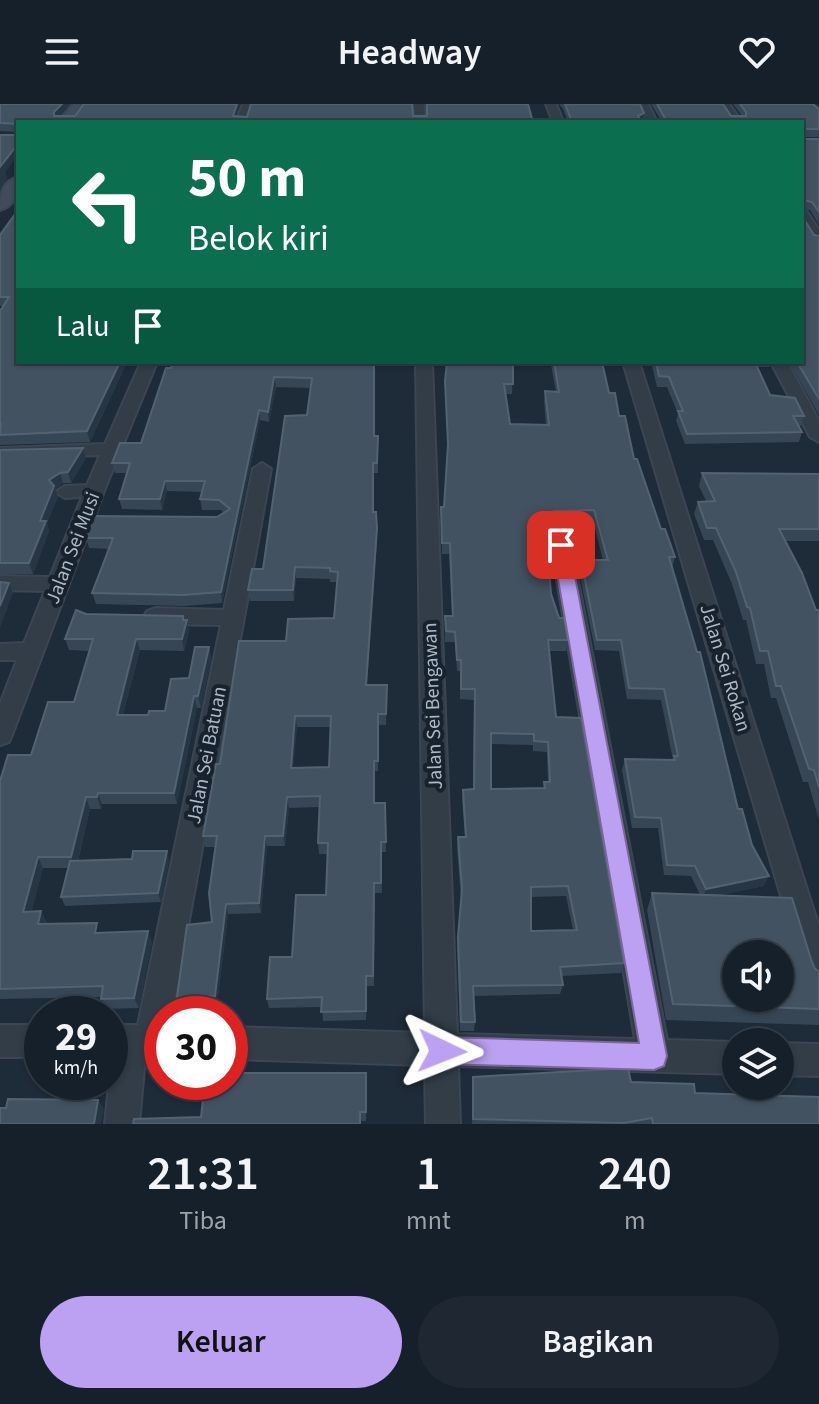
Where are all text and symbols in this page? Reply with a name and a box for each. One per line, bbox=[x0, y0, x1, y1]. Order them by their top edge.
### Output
text: Headway bbox=[338, 27, 481, 78]
icon: menu bbox=[40, 30, 84, 74]
icon: heart bbox=[735, 30, 779, 74]
text: 50 m bbox=[188, 139, 306, 218]
icon: left bbox=[56, 152, 160, 256]
text: Belok kiri bbox=[188, 213, 329, 264]
icon: arrive bbox=[126, 304, 170, 348]
text: Lalu bbox=[56, 305, 110, 348]
street label: Jalan Sei Musi bbox=[39, 488, 107, 608]
pin bbox=[527, 511, 595, 579]
icon: arrive bbox=[539, 523, 583, 567]
street label: Jalan Sei Rokan bbox=[692, 601, 758, 735]
street label: Jalan Sei Bengawan bbox=[416, 622, 450, 790]
street label: Jalan Sei Batuan bbox=[180, 684, 234, 826]
map controls bbox=[722, 940, 794, 1100]
button: sound bbox=[722, 940, 794, 1012]
speed limit sign: 30 bbox=[144, 996, 248, 1100]
text: 29 bbox=[55, 1009, 97, 1066]
position arrow bbox=[400, 1009, 484, 1093]
button: layers bbox=[722, 1028, 794, 1100]
text: km/h bbox=[54, 1054, 98, 1082]
text: 21:31 bbox=[147, 1140, 259, 1208]
text: 1 bbox=[416, 1140, 441, 1208]
text: 240 bbox=[598, 1140, 672, 1208]
text: Tiba bbox=[179, 1202, 227, 1239]
text: mnt bbox=[406, 1202, 451, 1239]
text: m bbox=[624, 1202, 646, 1239]
button: Keluar bbox=[40, 1296, 402, 1388]
button: Bagikan bbox=[418, 1296, 779, 1388]

